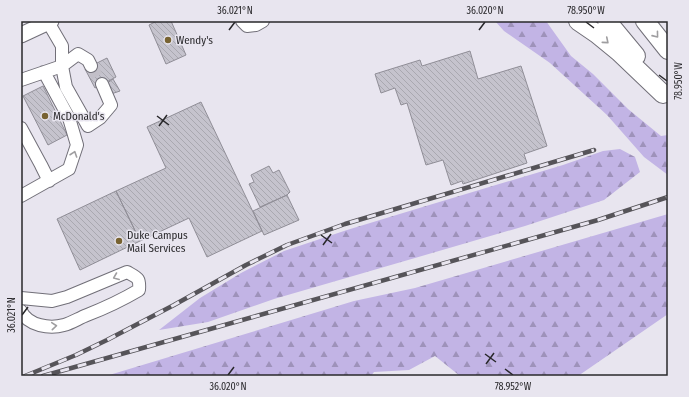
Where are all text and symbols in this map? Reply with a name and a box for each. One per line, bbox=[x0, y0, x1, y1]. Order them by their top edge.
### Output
text: 36.021°N bbox=[217, 5, 253, 17]
text: 36.020°N bbox=[467, 5, 503, 17]
text: 78.950°W bbox=[567, 5, 605, 17]
one-way arrow bbox=[652, 31, 659, 38]
place label: Wendy's bbox=[176, 34, 213, 47]
marker: Wendy's bbox=[163, 35, 173, 45]
one-way arrow bbox=[601, 37, 608, 44]
text: 78.950°W bbox=[673, 62, 685, 100]
place label: McDonald's bbox=[53, 110, 105, 123]
marker: McDonald's bbox=[40, 111, 50, 121]
one-way arrow bbox=[69, 151, 78, 158]
place label: Duke Campus Mail Services bbox=[127, 229, 188, 255]
marker: Duke Campus Mail Services bbox=[114, 236, 124, 246]
one-way arrow bbox=[112, 272, 120, 280]
text: 36.021°N bbox=[6, 297, 18, 333]
one-way arrow bbox=[51, 322, 57, 331]
text: 36.020°N bbox=[210, 381, 246, 393]
text: 78.952°W bbox=[495, 381, 532, 393]

